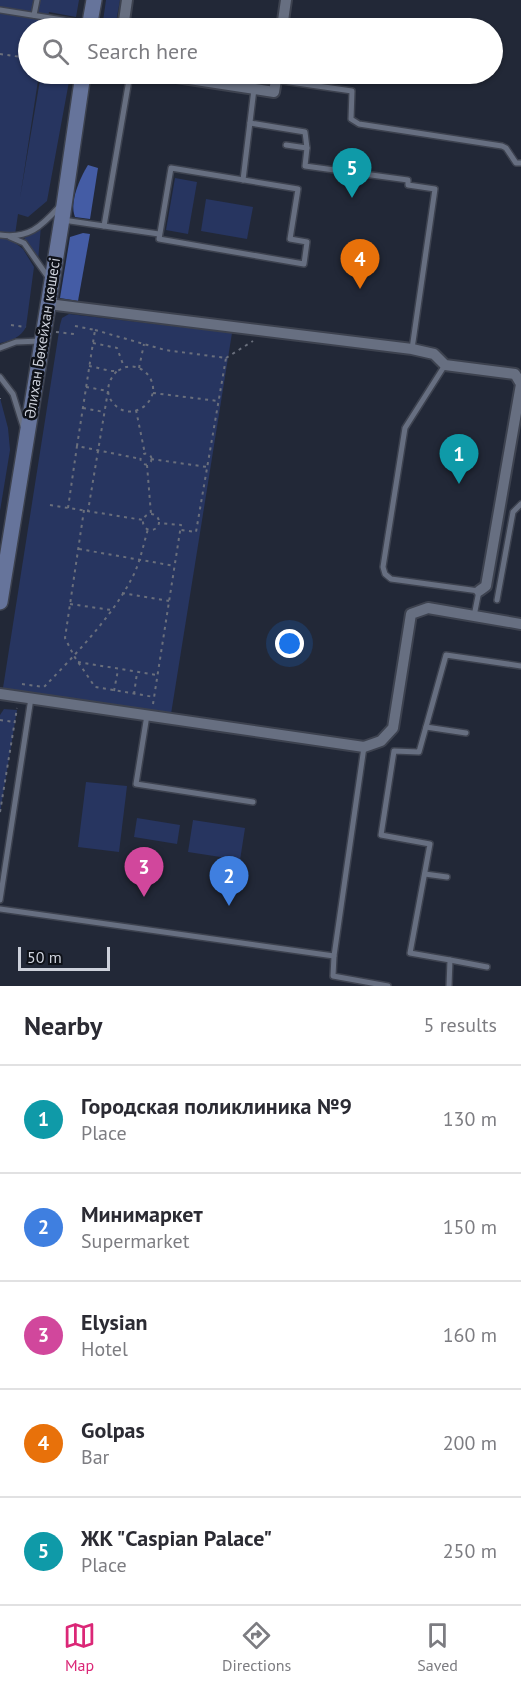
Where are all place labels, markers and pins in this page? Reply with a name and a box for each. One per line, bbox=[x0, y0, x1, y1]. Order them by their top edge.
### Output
pin: 5 bbox=[332, 148, 372, 198]
pin: 4 bbox=[340, 240, 380, 289]
pin: 1 bbox=[440, 434, 478, 484]
pin: 3 bbox=[124, 848, 164, 897]
pin: 2 bbox=[210, 856, 248, 906]

